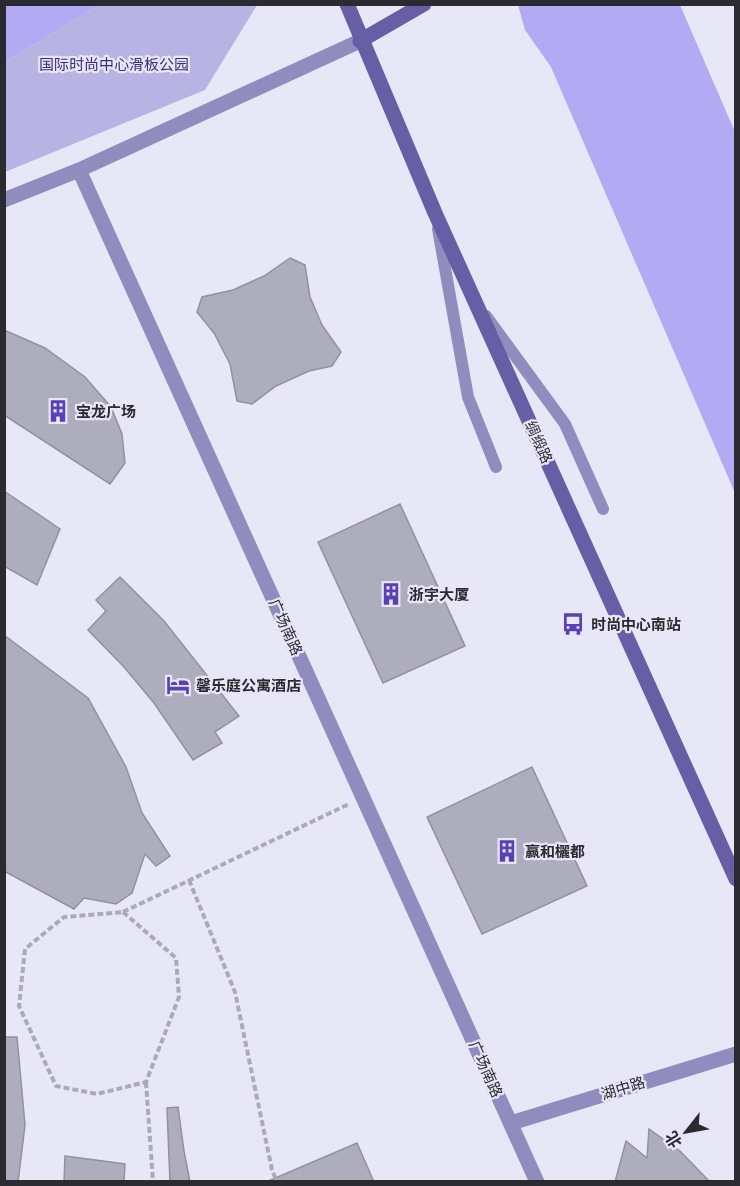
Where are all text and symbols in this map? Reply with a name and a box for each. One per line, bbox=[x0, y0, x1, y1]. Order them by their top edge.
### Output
park label: 国际时尚中心滑板公园 bbox=[39, 53, 189, 76]
building icon: 宝龙广场 bbox=[45, 398, 71, 424]
place label: 宝龙广场 bbox=[76, 400, 136, 423]
street label: 绸缎路 bbox=[519, 417, 559, 467]
building icon: 浙宇大厦 bbox=[378, 581, 404, 607]
place label: 浙宇大厦 bbox=[409, 583, 469, 606]
street label: 广场南路 bbox=[263, 595, 309, 659]
bus stop icon: 时尚中心南站 bbox=[560, 611, 586, 637]
place label: 时尚中心南站 bbox=[591, 613, 681, 636]
hotel icon: 馨乐庭公寓酒店 bbox=[165, 672, 191, 698]
place label: 馨乐庭公寓酒店 bbox=[196, 674, 301, 697]
building icon: 赢和欐都 bbox=[494, 838, 520, 864]
place label: 赢和欐都 bbox=[525, 840, 585, 863]
street label: 广场南路 bbox=[463, 1037, 509, 1101]
street label: 湖中路 bbox=[598, 1070, 648, 1106]
north arrow bbox=[656, 1102, 716, 1162]
text: 北 bbox=[659, 1127, 688, 1153]

